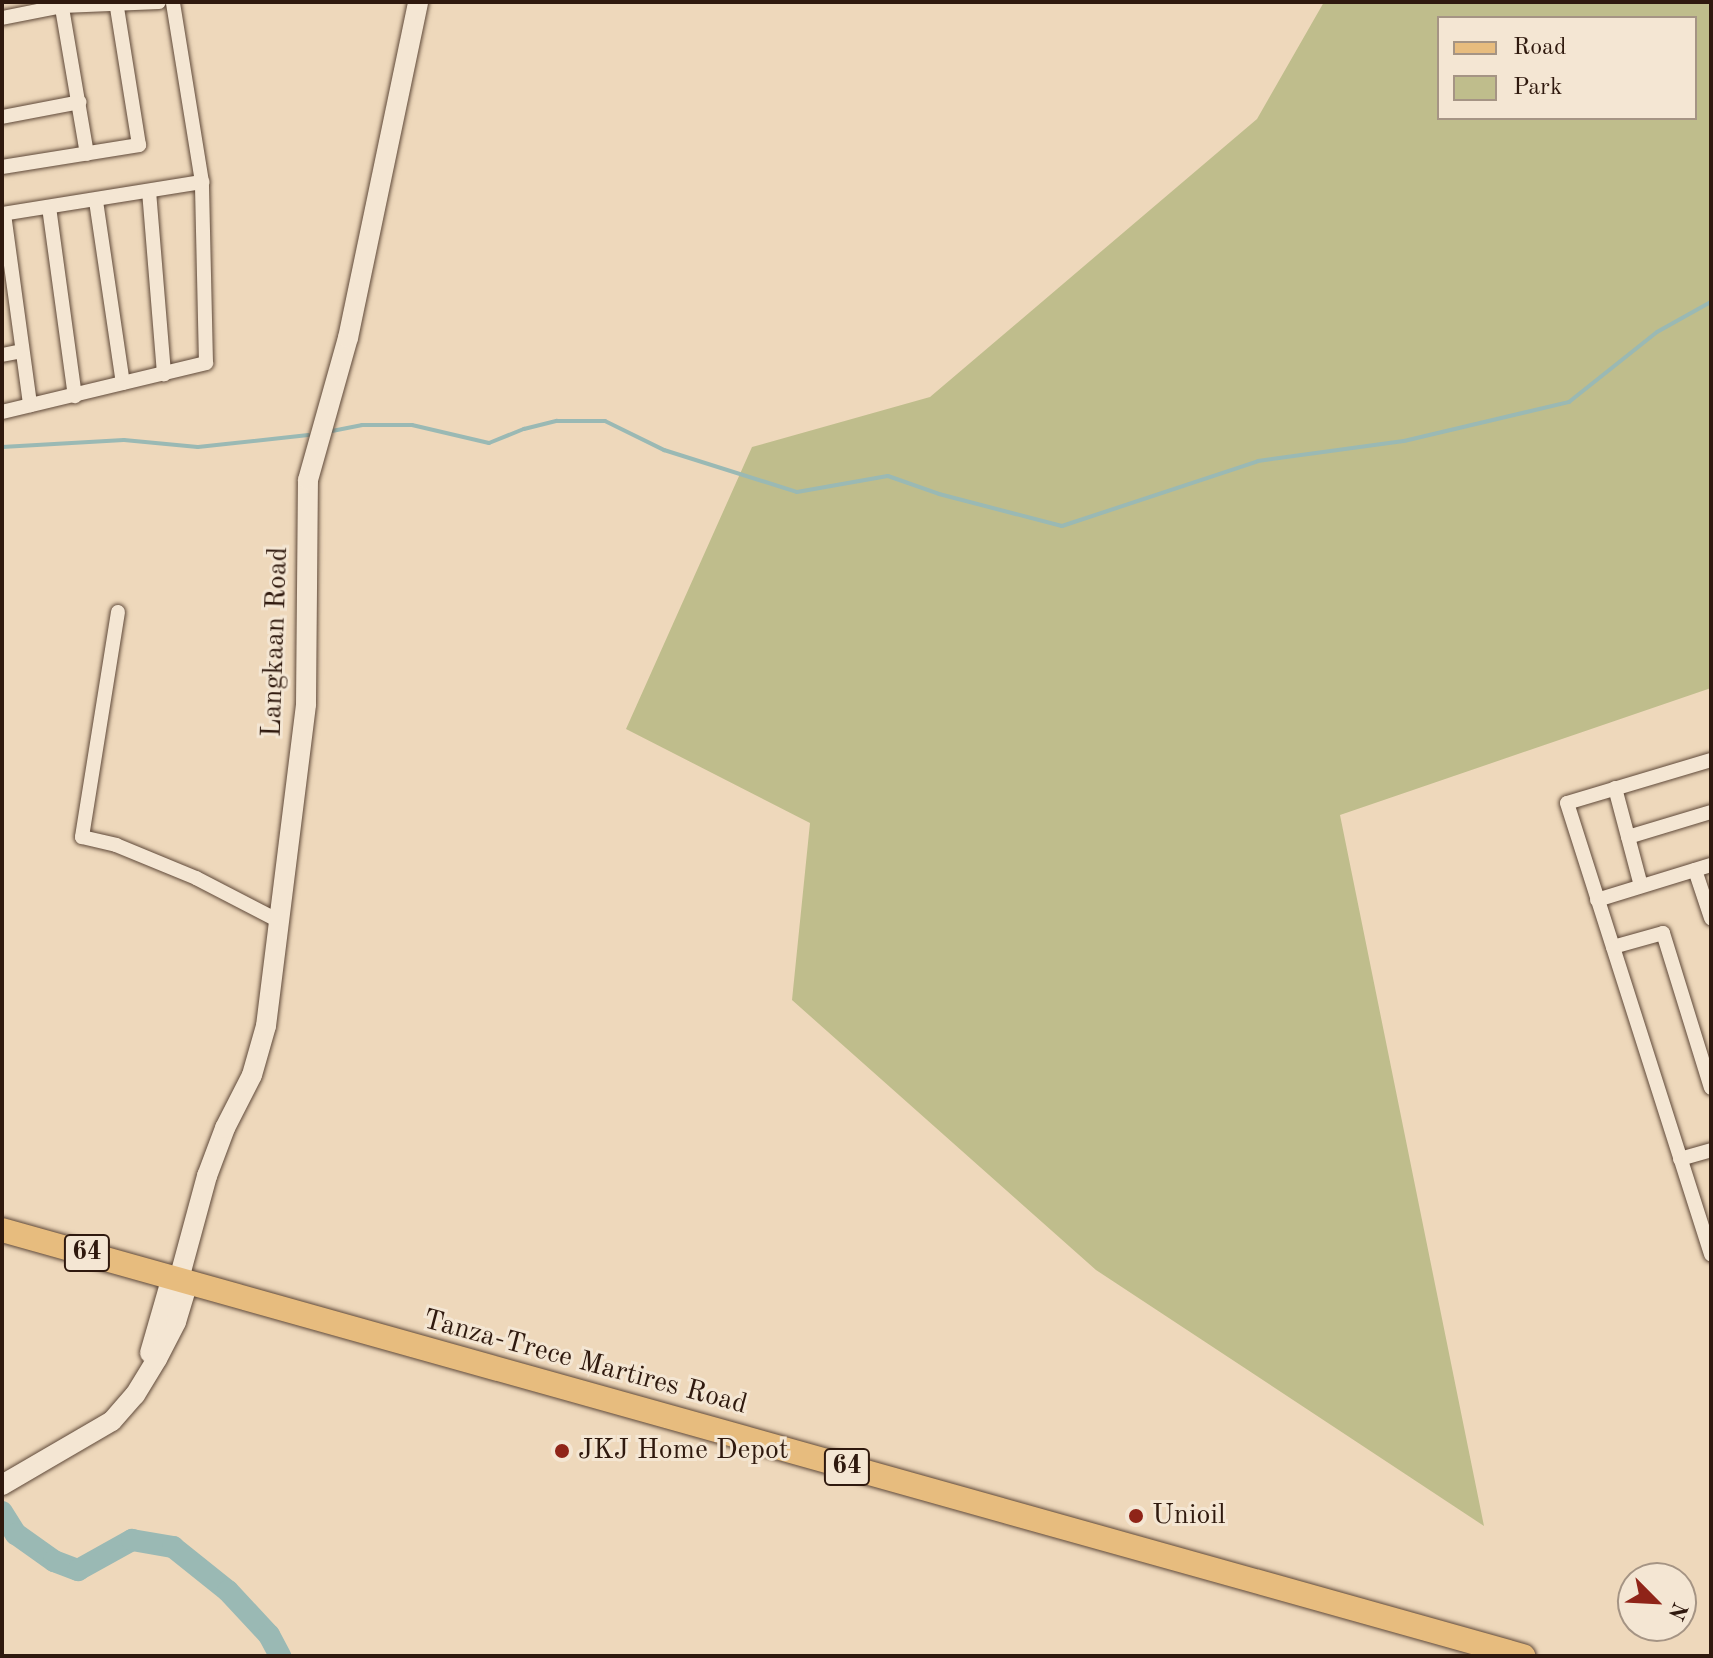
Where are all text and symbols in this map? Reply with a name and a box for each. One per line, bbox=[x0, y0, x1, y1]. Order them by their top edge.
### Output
legend bbox=[1437, 16, 1697, 120]
text: Road bbox=[1513, 36, 1566, 60]
text: Park bbox=[1513, 76, 1562, 100]
street label: Langkaan Road bbox=[256, 546, 296, 738]
road number: 64 bbox=[63, 1231, 111, 1275]
street label: Tanza-Trece Martires Road bbox=[419, 1304, 751, 1422]
place label: JKJ Home Depot bbox=[578, 1434, 789, 1468]
marker: JKJ Home Depot bbox=[553, 1442, 571, 1460]
road number: 64 bbox=[823, 1445, 871, 1489]
place label: Unioil bbox=[1152, 1499, 1226, 1533]
marker: Unioil bbox=[1127, 1507, 1145, 1525]
north arrow bbox=[1617, 1562, 1697, 1642]
text: N bbox=[1664, 1599, 1691, 1623]

